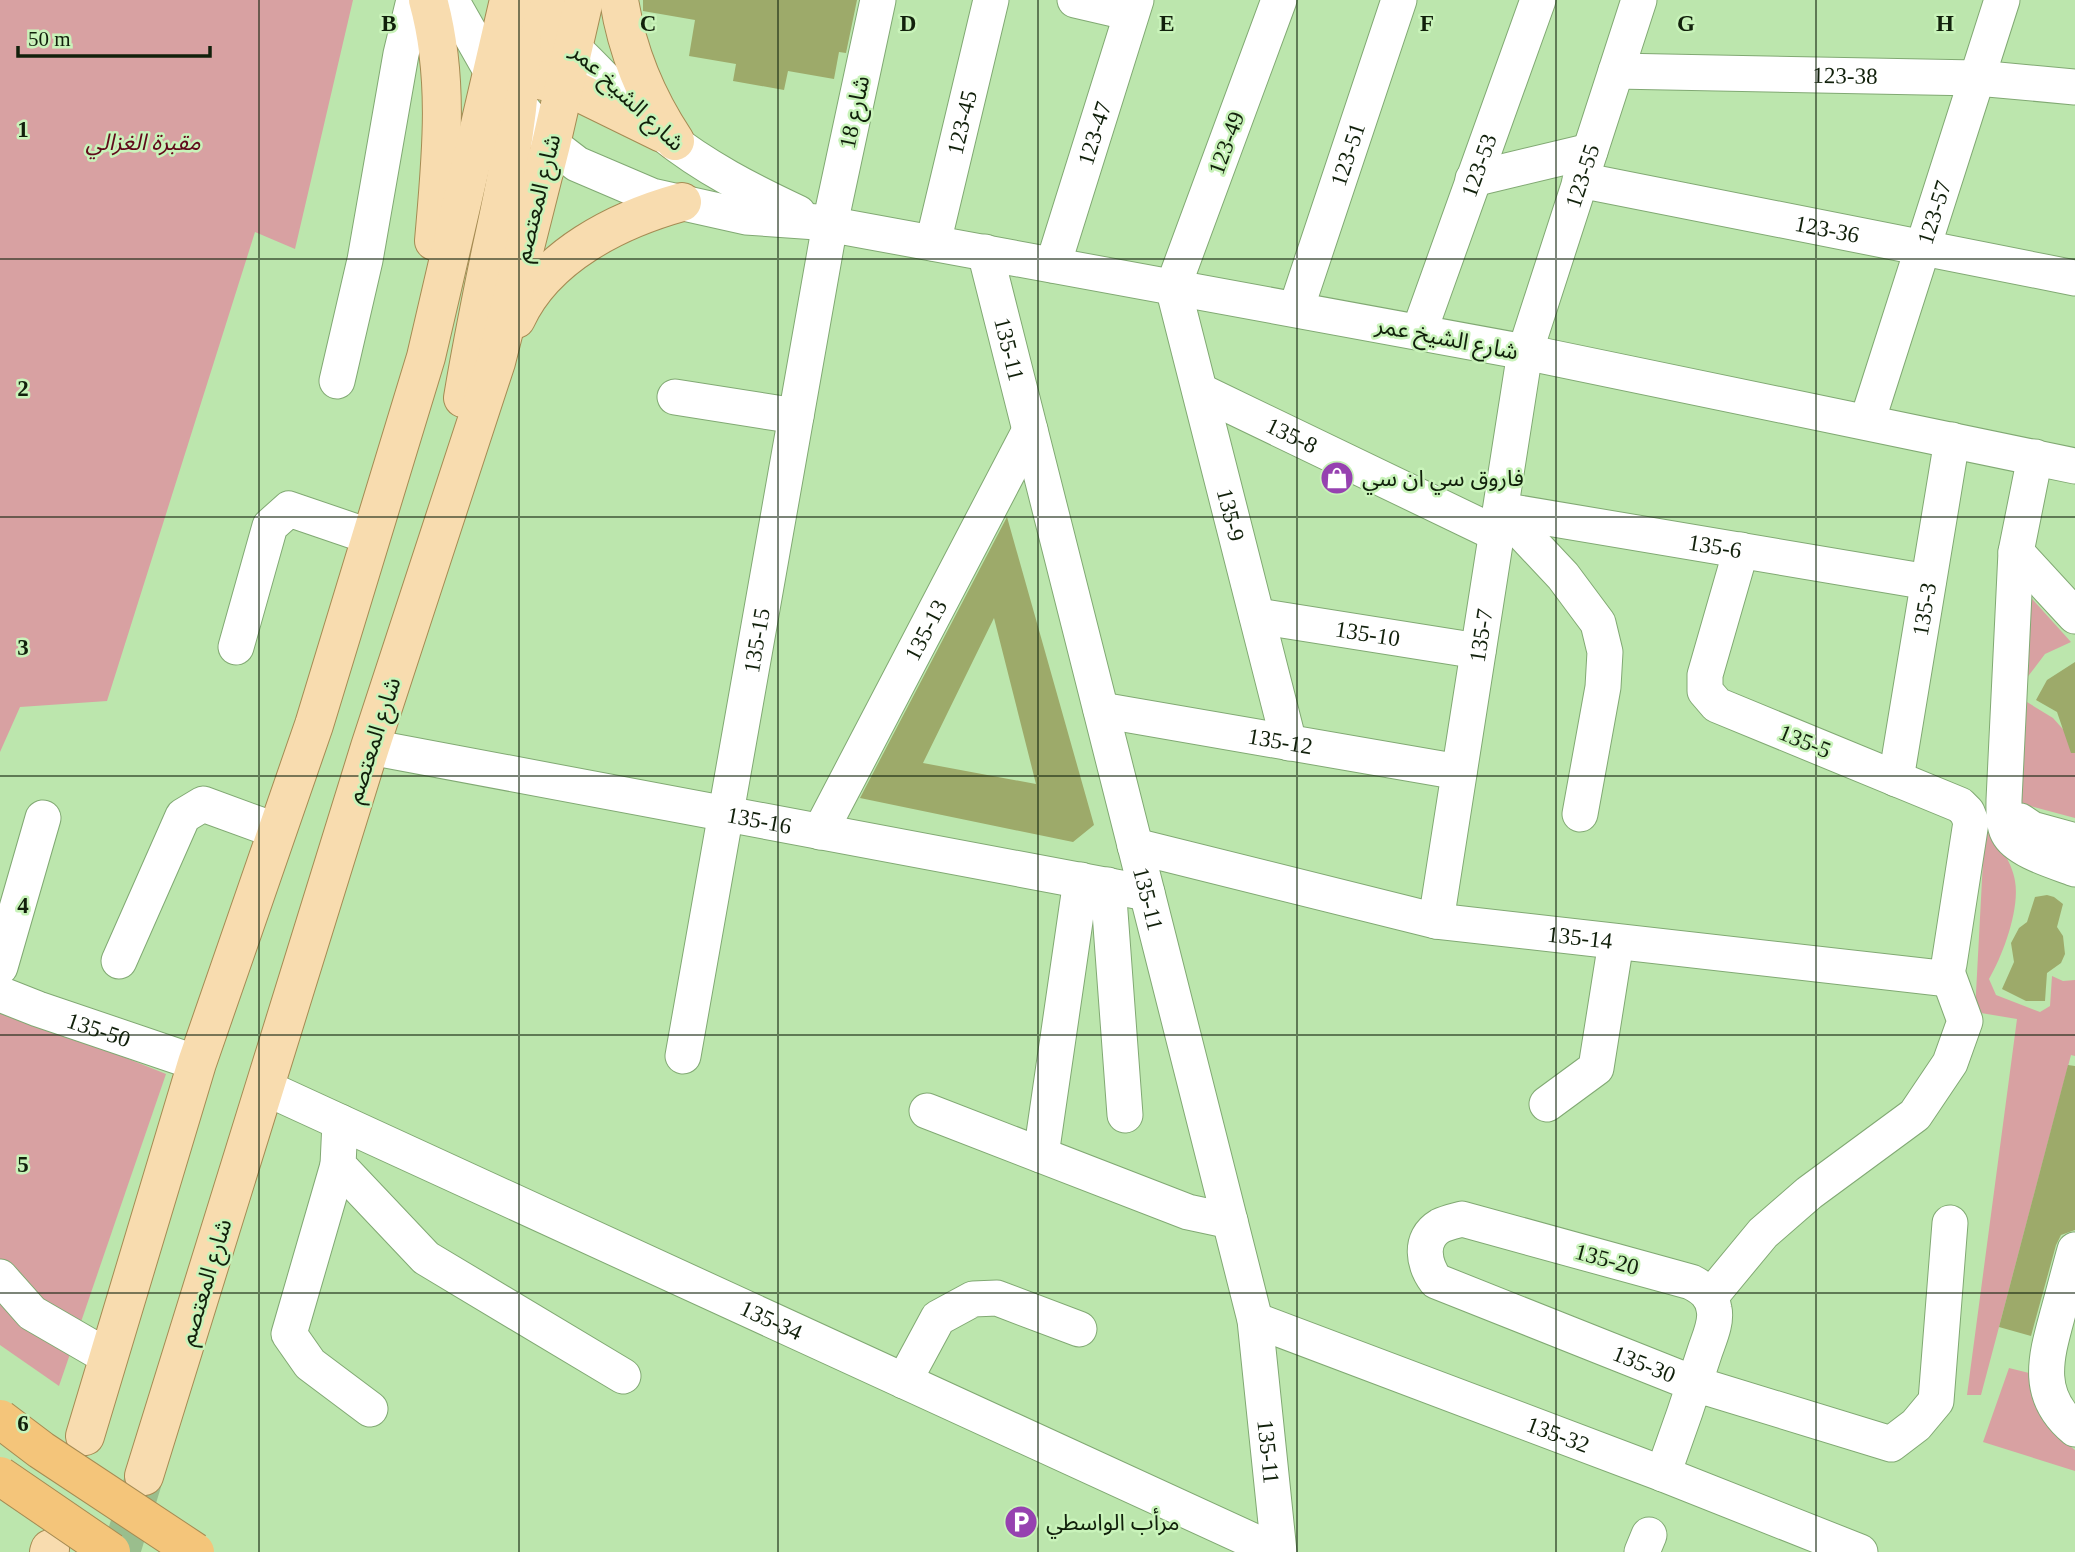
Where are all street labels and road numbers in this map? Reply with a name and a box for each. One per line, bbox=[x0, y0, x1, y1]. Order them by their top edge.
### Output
street label: شارع الشيخ عمر bbox=[563, 38, 689, 159]
street label: 123-38 bbox=[1812, 63, 1878, 89]
street label: شارع 18 bbox=[835, 74, 878, 152]
street label: 123-45 bbox=[943, 88, 982, 157]
street label: 123-47 bbox=[1073, 99, 1116, 168]
street label: 123-49 bbox=[1204, 108, 1249, 178]
street label: 123-51 bbox=[1326, 120, 1370, 189]
street label: 123-53 bbox=[1456, 131, 1502, 200]
street label: شارع المعتصم bbox=[510, 132, 569, 265]
street label: 123-55 bbox=[1561, 141, 1604, 211]
street label: 123-57 bbox=[1913, 178, 1956, 247]
street label: 123-36 bbox=[1793, 211, 1861, 248]
street label: شارع الشيخ عمر bbox=[1372, 312, 1520, 369]
street label: 135-11 bbox=[989, 315, 1029, 383]
street label: 135-8 bbox=[1262, 413, 1321, 459]
street label: 135-9 bbox=[1212, 486, 1249, 544]
street label: 135-6 bbox=[1686, 530, 1743, 563]
street label: 135-3 bbox=[1908, 581, 1941, 638]
street label: 135-13 bbox=[900, 595, 952, 665]
street label: 135-15 bbox=[739, 606, 775, 675]
street label: 135-7 bbox=[1465, 607, 1498, 664]
street label: 135-10 bbox=[1333, 617, 1402, 651]
street label: شارع المعتصم bbox=[341, 674, 409, 807]
street label: 135-5 bbox=[1775, 720, 1834, 763]
street label: 135-12 bbox=[1246, 724, 1314, 759]
street label: 135-16 bbox=[725, 802, 793, 839]
street label: 135-11 bbox=[1128, 865, 1168, 933]
street label: 135-14 bbox=[1546, 922, 1614, 954]
street label: 135-50 bbox=[64, 1008, 133, 1052]
street label: شارع المعتصم bbox=[174, 1216, 240, 1349]
street label: 135-20 bbox=[1572, 1239, 1642, 1280]
street label: 135-34 bbox=[736, 1295, 806, 1346]
street label: 135-30 bbox=[1609, 1341, 1679, 1388]
street label: 135-32 bbox=[1523, 1412, 1593, 1458]
street label: 135-11 bbox=[1252, 1418, 1284, 1485]

